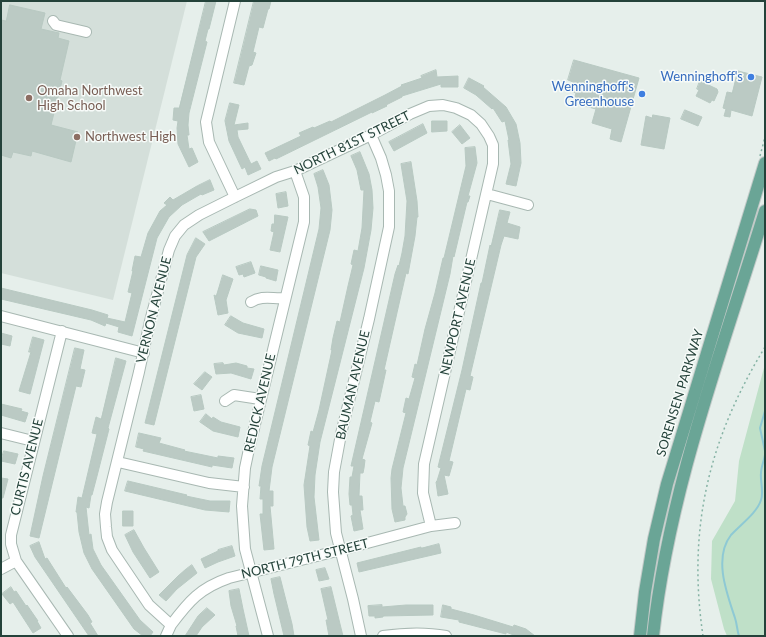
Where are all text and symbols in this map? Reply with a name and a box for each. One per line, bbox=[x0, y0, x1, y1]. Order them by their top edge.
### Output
place label: Wenninghoff's bbox=[660, 69, 743, 85]
marker: Wenninghoff's bbox=[746, 72, 756, 82]
place label: Wenninghoff's Greenhouse bbox=[551, 79, 634, 110]
place label: Omaha Northwest High School bbox=[37, 83, 142, 114]
marker: Wenninghoff's Greenhouse bbox=[637, 89, 647, 99]
marker: Omaha Northwest High School bbox=[24, 93, 34, 103]
street label: NORTH 81ST STREET bbox=[291, 108, 413, 178]
place label: Northwest High bbox=[85, 129, 176, 145]
marker: Northwest High bbox=[72, 132, 82, 142]
street label: VERNON AVENUE bbox=[133, 255, 175, 365]
street label: NEWPORT AVENUE bbox=[437, 257, 479, 377]
street label: SORENSEN PARKWAY bbox=[653, 327, 707, 459]
street label: BAUMAN AVENUE bbox=[333, 329, 373, 441]
street label: REDICK AVENUE bbox=[241, 352, 279, 454]
street label: CURTIS AVENUE bbox=[7, 417, 47, 517]
street label: NORTH 79TH STREET bbox=[240, 536, 370, 582]

